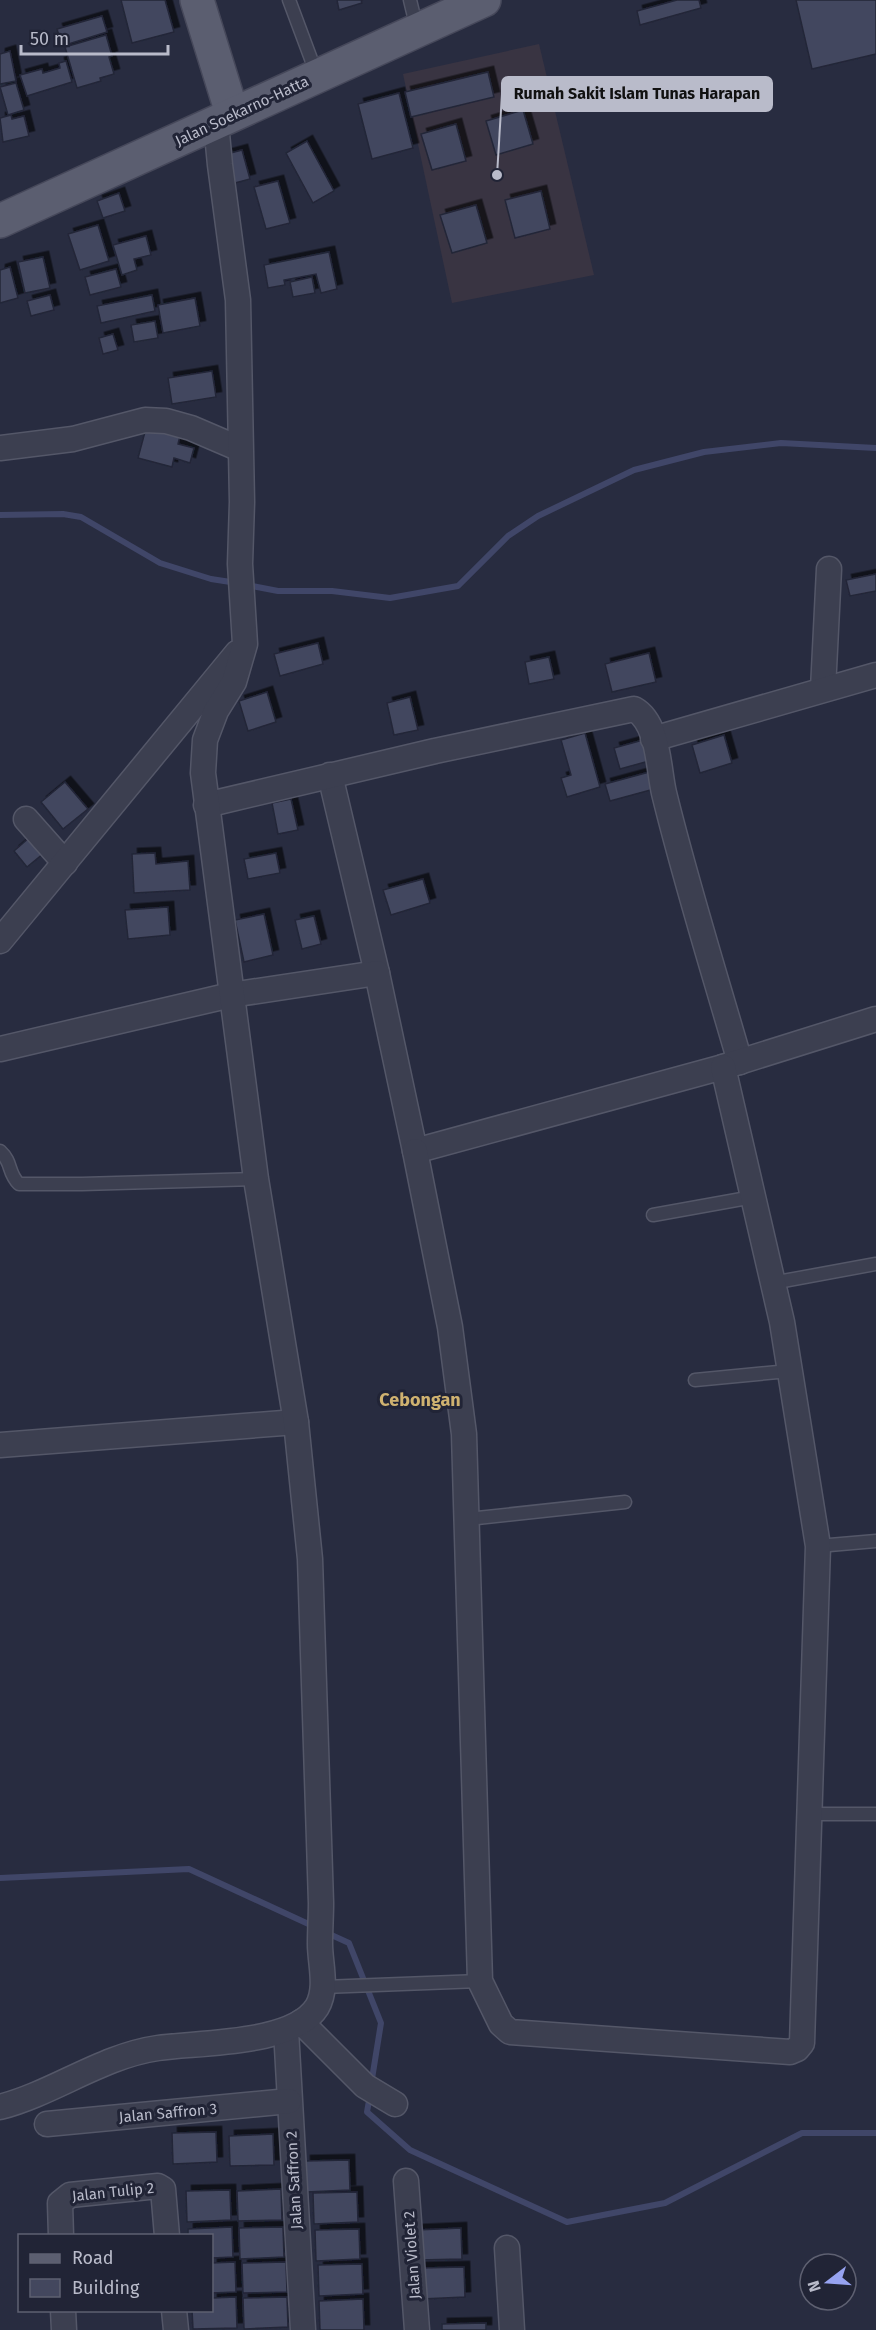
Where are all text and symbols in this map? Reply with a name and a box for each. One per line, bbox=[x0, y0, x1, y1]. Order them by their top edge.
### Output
scale bar bbox=[21, 18, 168, 56]
text: 50 m bbox=[30, 28, 69, 50]
street label: Jalan Soekarno-Hatta bbox=[172, 72, 312, 150]
callout: Rumah Sakit Islam Tunas Harapan bbox=[502, 77, 772, 111]
text: Rumah Sakit Islam Tunas Harapan bbox=[514, 84, 760, 103]
district label: Cebongan bbox=[379, 1389, 461, 1411]
street label: Jalan Saffron 3 bbox=[118, 2100, 218, 2126]
street label: Jalan Saffron 2 bbox=[282, 2130, 306, 2230]
street label: Jalan Tulip 2 bbox=[71, 2179, 155, 2205]
street label: Jalan Violet 2 bbox=[400, 2210, 424, 2300]
legend bbox=[18, 2234, 213, 2312]
text: Road bbox=[72, 2247, 114, 2269]
north arrow bbox=[798, 2252, 858, 2312]
text: Building bbox=[72, 2277, 140, 2299]
text: N bbox=[803, 2278, 825, 2294]

